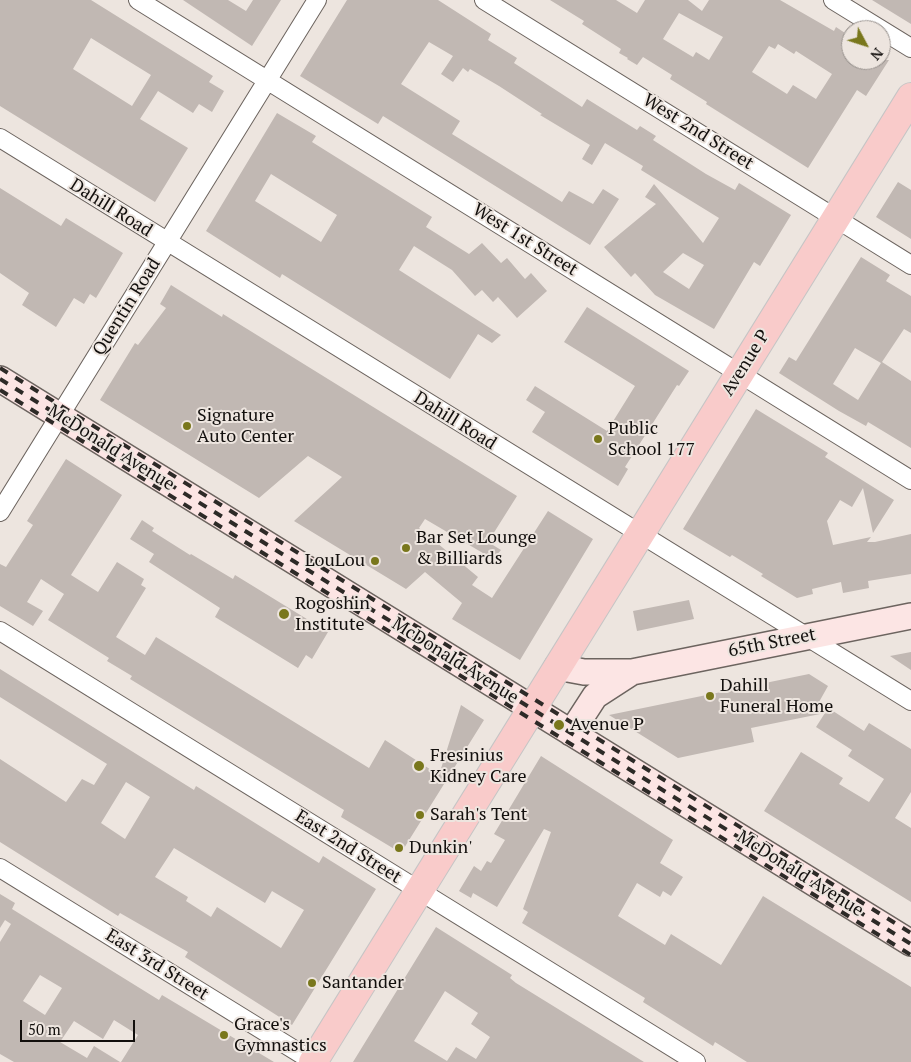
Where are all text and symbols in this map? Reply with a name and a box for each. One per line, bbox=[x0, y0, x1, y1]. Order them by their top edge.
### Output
north arrow bbox=[841, 20, 891, 70]
text: N bbox=[866, 44, 888, 64]
street label: West 2nd Street bbox=[639, 89, 757, 175]
street label: Dahill Road bbox=[66, 174, 156, 242]
street label: West 1st Street bbox=[468, 199, 582, 281]
street label: Quentin Road bbox=[89, 254, 165, 360]
street label: Avenue P bbox=[717, 326, 775, 400]
street label: Dahill Road bbox=[410, 387, 500, 455]
street label: McDonald Avenue bbox=[44, 400, 178, 496]
place label: Signature Auto Center bbox=[197, 405, 294, 448]
place label: Public School 177 bbox=[608, 418, 695, 460]
marker: Signature Auto Center bbox=[181, 420, 193, 432]
marker: Public School 177 bbox=[592, 433, 604, 445]
place label: Bar Set Lounge & Billiards bbox=[416, 527, 537, 570]
marker: Bar Set Lounge & Billiards bbox=[400, 542, 412, 554]
place label: LouLou bbox=[305, 550, 365, 572]
marker: LouLou bbox=[369, 555, 381, 567]
place label: Rogoshin Institute bbox=[295, 593, 370, 636]
marker: Rogoshin Institute bbox=[277, 607, 291, 621]
street label: McDonald Avenue bbox=[388, 613, 522, 709]
street label: 65th Street bbox=[726, 624, 818, 662]
place label: Dahill Funeral Home bbox=[720, 675, 833, 718]
marker: Dahill Funeral Home bbox=[704, 690, 716, 702]
place label: Avenue P bbox=[570, 714, 644, 736]
marker: Avenue P bbox=[552, 718, 566, 732]
place label: Fresinius Kidney Care bbox=[430, 745, 527, 788]
marker: Fresinius Kidney Care bbox=[412, 759, 426, 773]
place label: Sarah's Tent bbox=[430, 804, 527, 826]
street label: East 2nd Street bbox=[291, 806, 405, 888]
marker: Sarah's Tent bbox=[414, 809, 426, 821]
street label: McDonald Avenue bbox=[733, 826, 867, 922]
place label: Dunkin' bbox=[409, 837, 472, 859]
marker: Dunkin' bbox=[393, 842, 405, 854]
street label: East 3rd Street bbox=[102, 925, 212, 1005]
place label: Santander bbox=[322, 972, 404, 994]
marker: Santander bbox=[306, 977, 318, 989]
scale bar bbox=[22, 1010, 138, 1042]
place label: Grace's Gymnastics bbox=[234, 1014, 327, 1056]
text: 50 m bbox=[28, 1019, 61, 1039]
marker: Grace's Gymnastics bbox=[218, 1029, 230, 1041]

